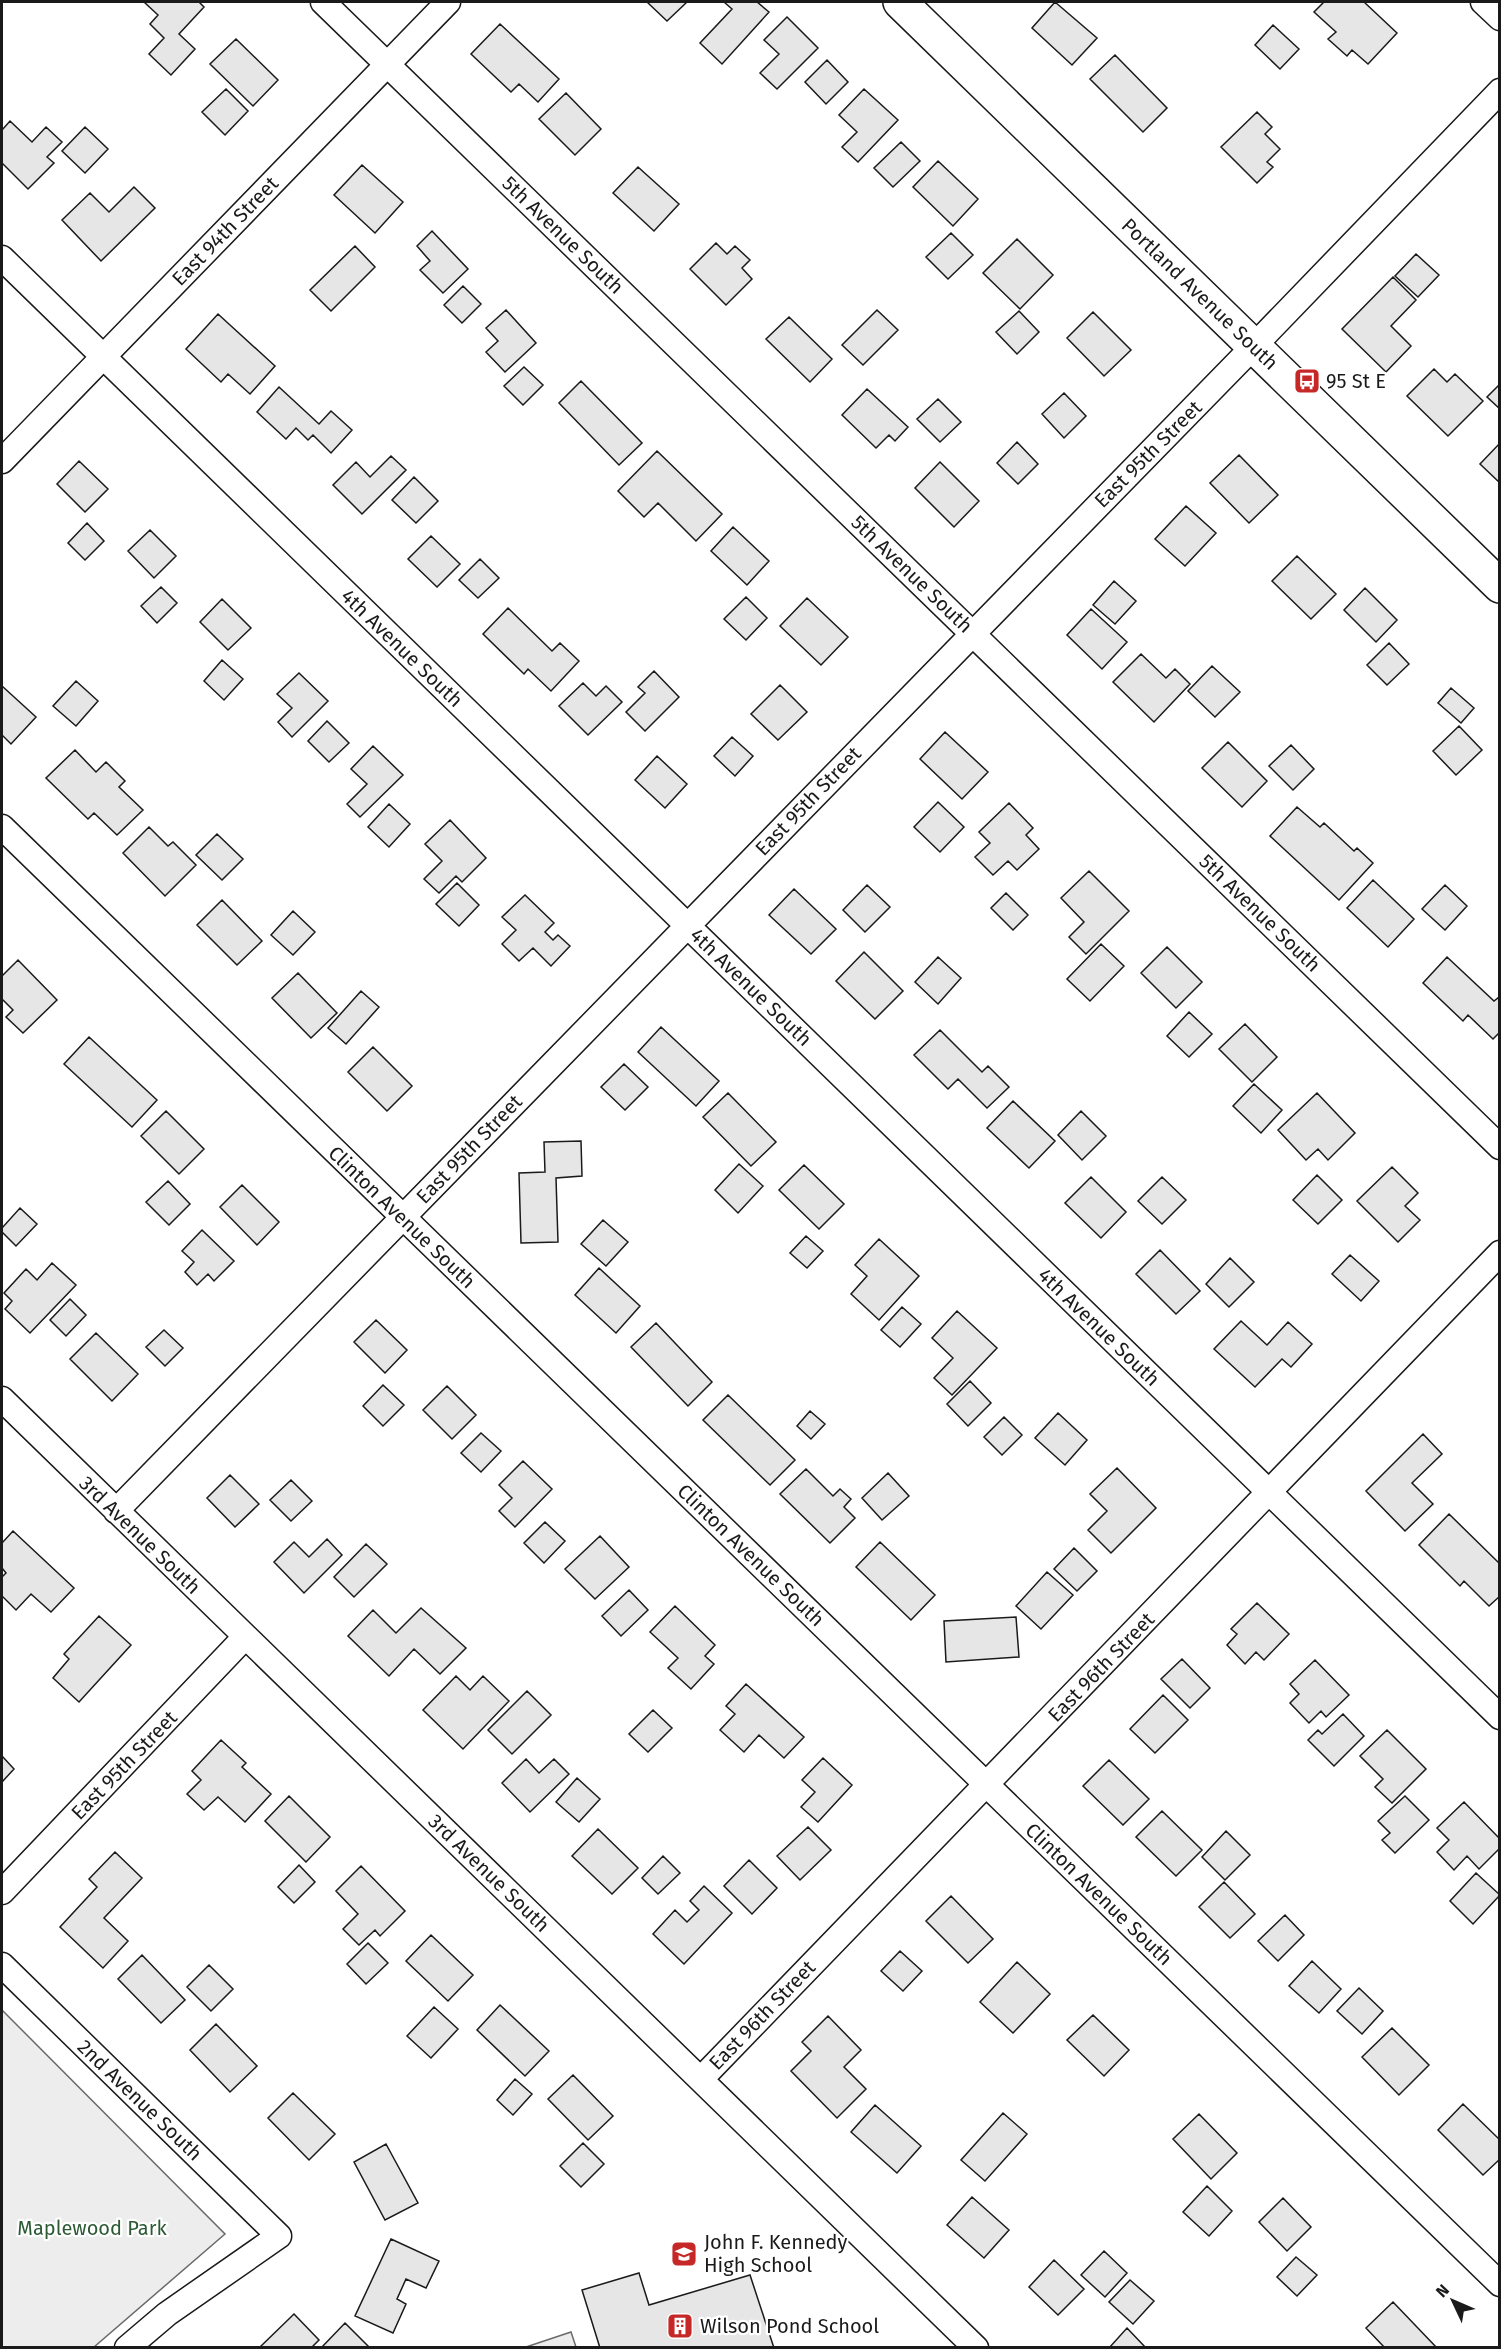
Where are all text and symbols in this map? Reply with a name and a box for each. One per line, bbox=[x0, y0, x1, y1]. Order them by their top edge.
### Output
street label: East 94th Street bbox=[167, 171, 284, 291]
street label: 5th Avenue South bbox=[497, 171, 629, 299]
street label: Portland Avenue South bbox=[1117, 213, 1283, 375]
bus stop icon: 95 St E bbox=[1292, 366, 1322, 396]
place label: 95 St E bbox=[1326, 369, 1386, 393]
street label: East 95th Street bbox=[1089, 395, 1207, 513]
street label: 5th Avenue South bbox=[846, 510, 978, 638]
street label: 4th Avenue South bbox=[336, 584, 468, 712]
street label: East 95th Street bbox=[750, 741, 866, 860]
street label: 5th Avenue South bbox=[1194, 849, 1326, 977]
street label: 4th Avenue South bbox=[685, 923, 817, 1051]
street label: East 95th Street bbox=[411, 1089, 527, 1208]
street label: Clinton Avenue South bbox=[324, 1141, 480, 1293]
street label: 4th Avenue South bbox=[1033, 1263, 1165, 1391]
street label: 3rd Avenue South bbox=[74, 1471, 206, 1599]
street label: Clinton Avenue South bbox=[673, 1479, 829, 1631]
street label: East 96th Street bbox=[1043, 1607, 1160, 1727]
street label: East 95th Street bbox=[66, 1705, 182, 1824]
street label: 3rd Avenue South bbox=[423, 1809, 555, 1937]
street label: Clinton Avenue South bbox=[1021, 1818, 1177, 1970]
street label: East 96th Street bbox=[704, 1955, 821, 2075]
street label: 2nd Avenue South bbox=[73, 2034, 207, 2166]
park label: Maplewood Park bbox=[17, 2216, 167, 2240]
place label: John F. Kennedy High School bbox=[704, 2230, 848, 2277]
school or university icon: John F. Kennedy High School bbox=[669, 2239, 699, 2269]
north arrow bbox=[1423, 2271, 1483, 2331]
text: N bbox=[1432, 2281, 1453, 2301]
building icon: Wilson Pond School bbox=[665, 2311, 695, 2341]
place label: Wilson Pond School bbox=[700, 2314, 879, 2338]

